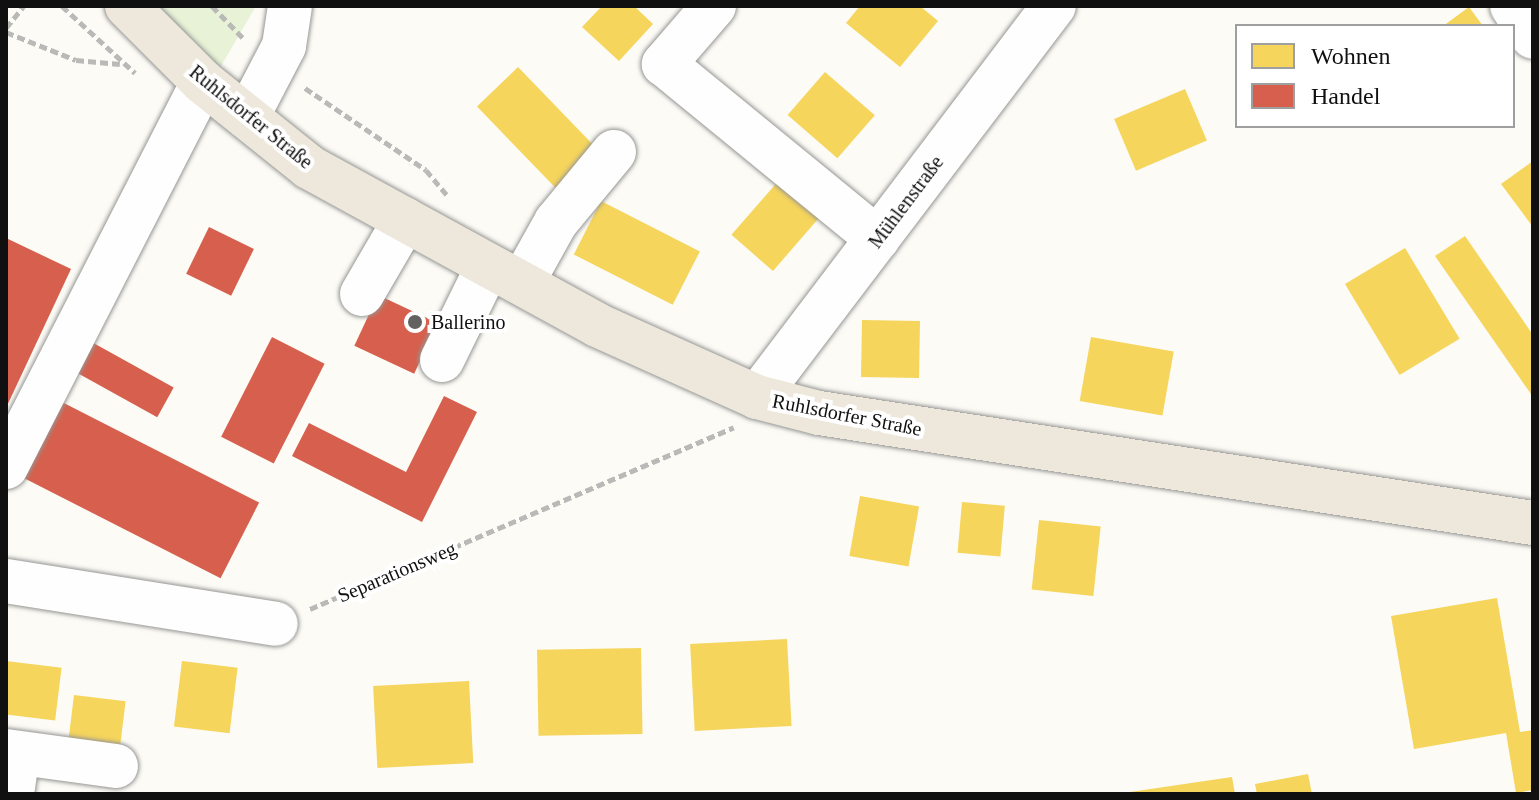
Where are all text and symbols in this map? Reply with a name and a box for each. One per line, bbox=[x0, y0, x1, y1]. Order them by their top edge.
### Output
legend bbox=[1235, 24, 1515, 128]
text: Wohnen bbox=[1311, 43, 1390, 69]
street label: Ruhlsdorfer Straße bbox=[185, 60, 317, 174]
text: Handel bbox=[1311, 83, 1380, 109]
street label: Mühlenstraße bbox=[863, 151, 949, 253]
place label: Ballerino bbox=[431, 310, 505, 334]
marker: Ballerino bbox=[406, 313, 424, 331]
street label: Ruhlsdorfer Straße bbox=[770, 389, 924, 441]
street label: Separationsweg bbox=[334, 536, 460, 608]

